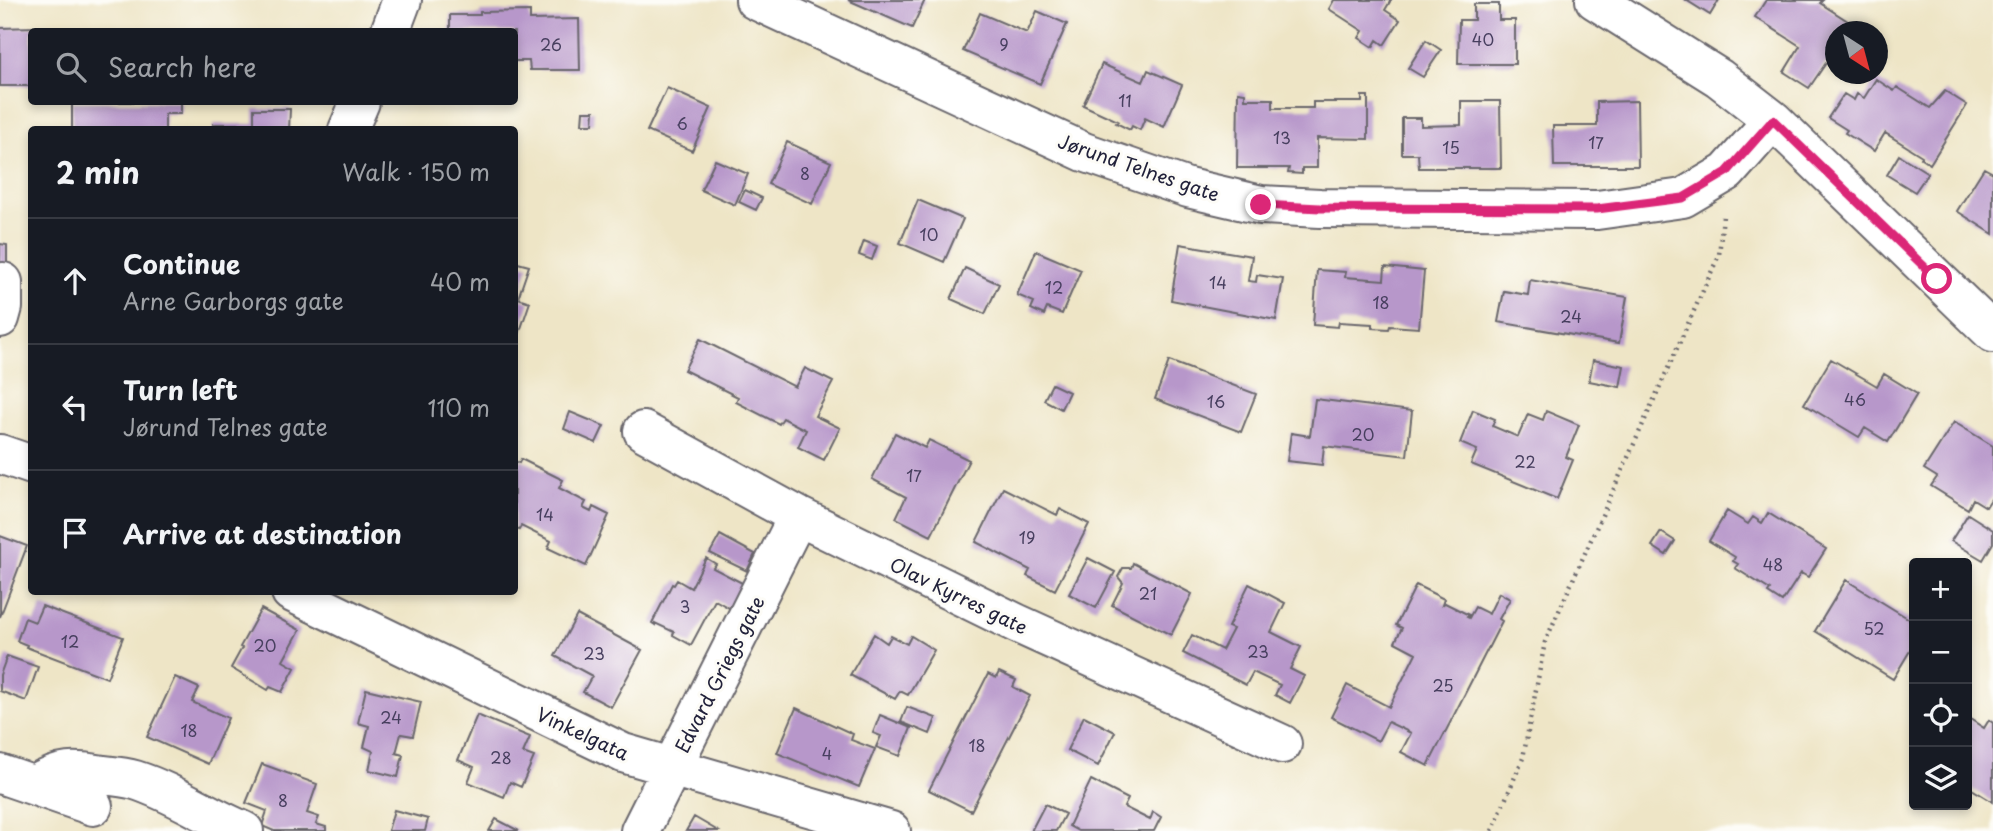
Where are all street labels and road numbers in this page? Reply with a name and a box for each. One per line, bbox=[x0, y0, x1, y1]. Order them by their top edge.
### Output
street label: Jørund Telnes gate bbox=[1054, 126, 1224, 208]
street label: Olav Kyrres gate bbox=[885, 549, 1033, 641]
street label: Edvard Griegs gate bbox=[667, 591, 771, 757]
street label: Vinkelgata bbox=[532, 699, 634, 767]

